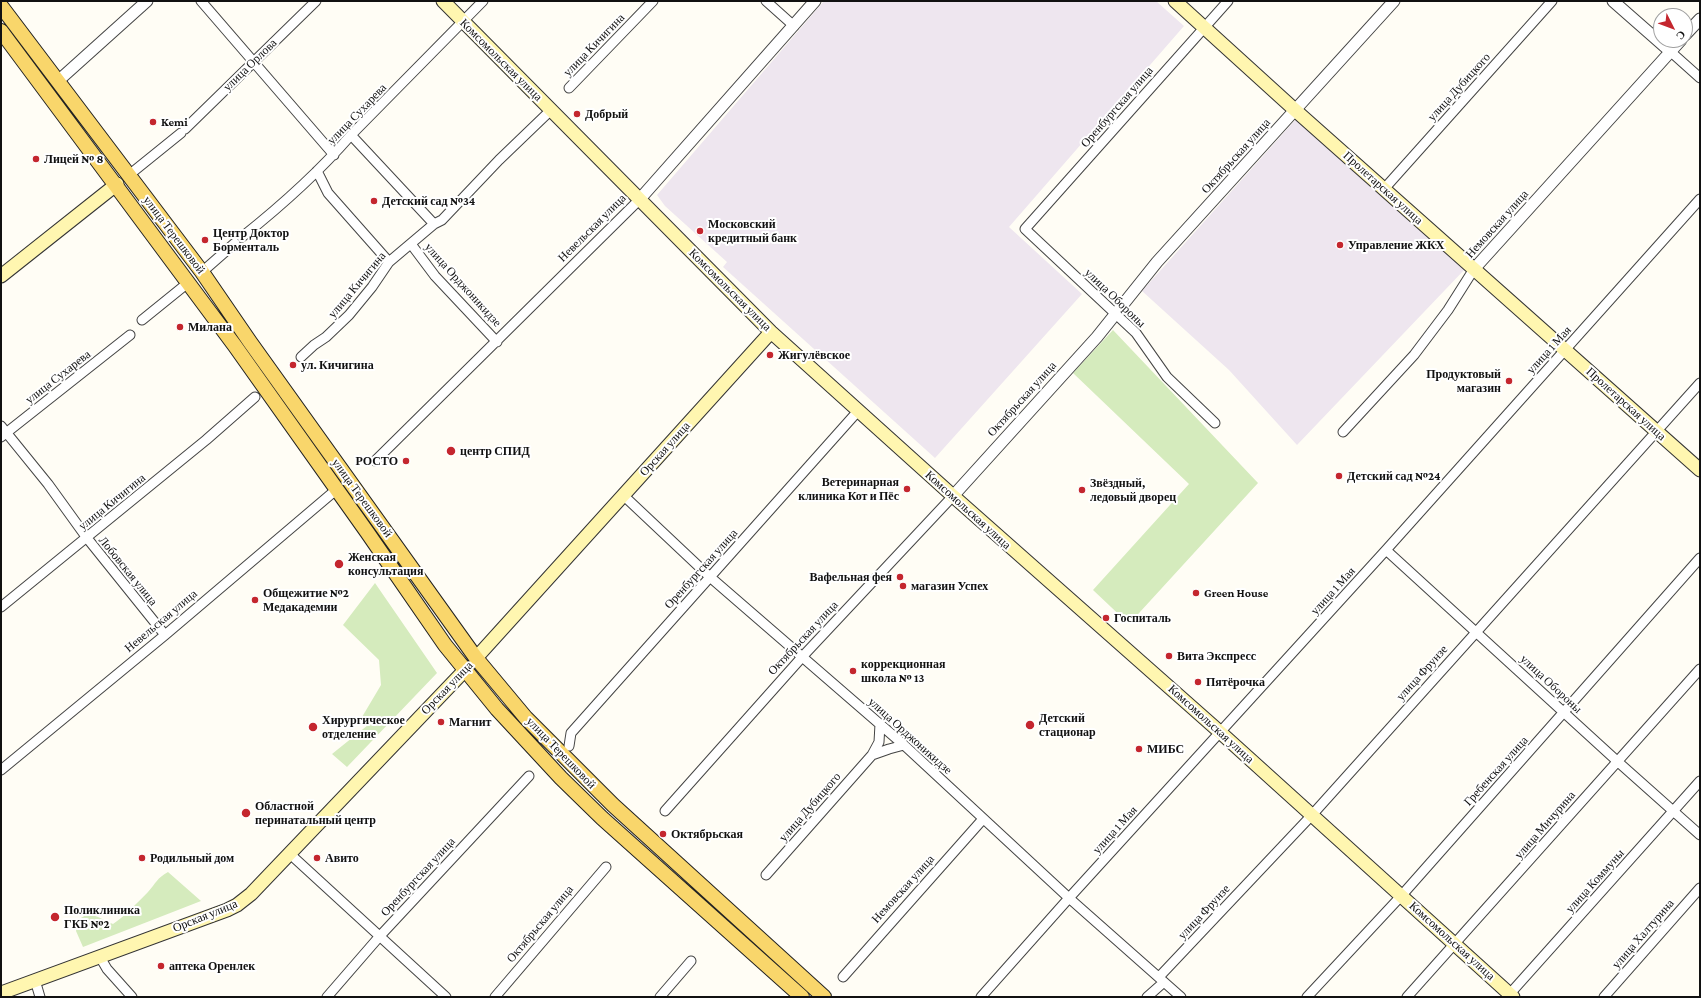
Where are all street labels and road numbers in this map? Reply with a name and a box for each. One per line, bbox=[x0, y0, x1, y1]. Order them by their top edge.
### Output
street label: улица Кичигина bbox=[560, 11, 628, 79]
street label: Комсомольская улица bbox=[457, 16, 545, 104]
street label: улица Орлова bbox=[220, 36, 280, 94]
street label: улица Дубицкого bbox=[1425, 50, 1493, 124]
street label: Оренбургская улица bbox=[1078, 64, 1156, 150]
street label: улица Сухарева bbox=[324, 81, 390, 147]
street label: Октябрьская улица bbox=[1198, 115, 1274, 197]
street label: Пролетарская улица bbox=[1340, 148, 1426, 228]
street label: Немовская улица bbox=[1463, 187, 1531, 261]
street label: Невельская улица bbox=[555, 191, 629, 265]
street label: улица Терешковой bbox=[140, 193, 208, 277]
street label: улица Орджоникидзе bbox=[422, 240, 504, 330]
street label: Комсомольская улица bbox=[686, 246, 774, 334]
street label: улица Кичигина bbox=[325, 249, 389, 321]
street label: улица Обороны bbox=[1082, 265, 1148, 331]
street label: улица 1 Мая bbox=[1524, 323, 1574, 377]
street label: улица Сухарева bbox=[22, 347, 94, 407]
street label: Октябрьская улица bbox=[984, 358, 1060, 440]
street label: Пролетарская улица bbox=[1583, 364, 1669, 444]
street label: Орская улица bbox=[637, 419, 693, 479]
street label: улица Терешковой bbox=[329, 456, 395, 540]
street label: Комсомольская улица bbox=[922, 468, 1014, 552]
street label: улица Кичигина bbox=[76, 471, 148, 533]
street label: Оренбургская улица bbox=[661, 526, 741, 612]
street label: Лобовская улица bbox=[96, 533, 160, 609]
street label: улица 1 Мая bbox=[1308, 564, 1358, 618]
street label: Невельская улица bbox=[122, 587, 200, 655]
street label: Октябрьская улица bbox=[765, 598, 841, 678]
street label: улица Фрунзе bbox=[1393, 642, 1451, 704]
street label: улица Обороны bbox=[1517, 652, 1585, 716]
street label: Орская улица bbox=[418, 658, 476, 718]
street label: Комсомольская улица bbox=[1165, 682, 1257, 766]
street label: улица Орджоникидзе bbox=[865, 695, 955, 777]
street label: улица Терешковой bbox=[523, 714, 599, 792]
street label: Гребенская улица bbox=[1461, 733, 1531, 809]
street label: улица Дубицкого bbox=[776, 770, 844, 844]
street label: улица Мичурина bbox=[1512, 788, 1578, 862]
street label: улица 1 Мая bbox=[1090, 803, 1140, 857]
street label: Оренбургская улица bbox=[378, 835, 458, 919]
street label: улица Коммуны bbox=[1563, 846, 1627, 916]
street label: Немовская улица bbox=[869, 852, 937, 926]
street label: улица Фрунзе bbox=[1175, 882, 1233, 942]
street label: Октябрьская улица bbox=[504, 883, 576, 965]
street label: улица Халтурина bbox=[1609, 896, 1677, 972]
street label: Орская улица bbox=[171, 897, 239, 935]
street label: Комсомольская улица bbox=[1406, 899, 1498, 983]

